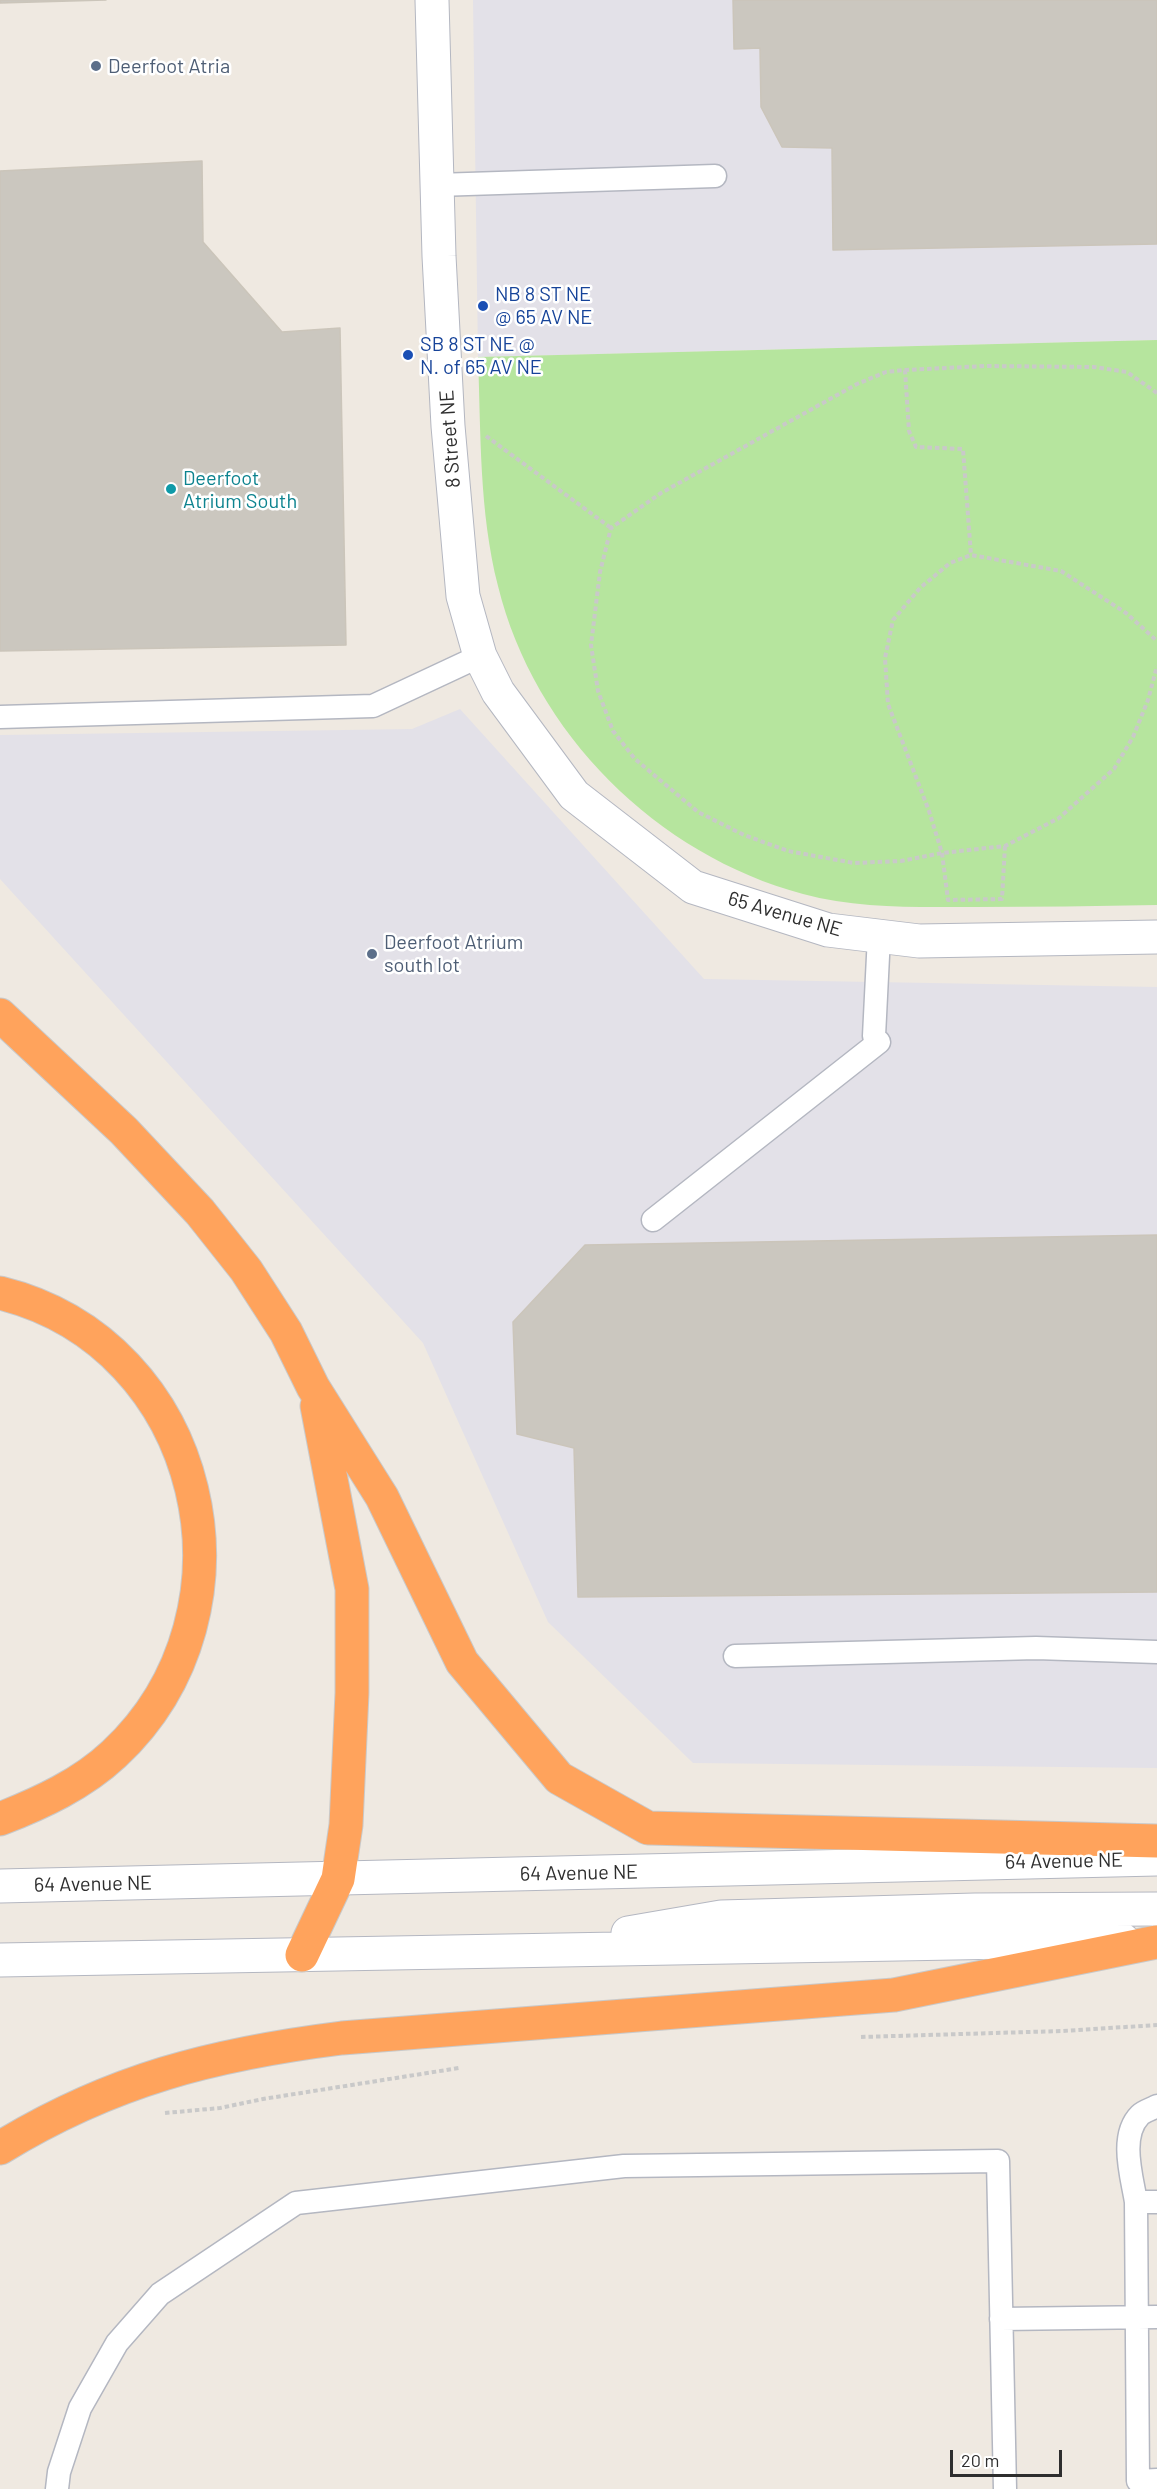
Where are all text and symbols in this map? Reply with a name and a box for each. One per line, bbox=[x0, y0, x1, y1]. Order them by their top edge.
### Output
place label: Deerfoot Atria bbox=[108, 54, 230, 78]
marker: Deerfoot Atria bbox=[89, 59, 103, 73]
place label: NB 8 ST NE @ 65 AV NE bbox=[495, 282, 592, 329]
marker: NB 8 ST NE @ 65 AV NE bbox=[476, 299, 490, 313]
place label: SB 8 ST NE @ N. of 65 AV NE bbox=[420, 332, 542, 379]
marker: SB 8 ST NE @ N. of 65 AV NE bbox=[401, 348, 415, 362]
street label: 8 Street NE bbox=[435, 389, 465, 489]
place label: Deerfoot Atrium South bbox=[183, 466, 297, 513]
marker: Deerfoot Atrium South bbox=[164, 482, 178, 496]
street label: 65 Avenue NE bbox=[725, 886, 845, 942]
place label: Deerfoot Atrium south lot bbox=[384, 930, 523, 977]
marker: Deerfoot Atrium south lot bbox=[365, 947, 379, 961]
street label: 64 Avenue NE bbox=[1005, 1848, 1123, 1874]
street label: 64 Avenue NE bbox=[520, 1860, 638, 1886]
street label: 64 Avenue NE bbox=[34, 1871, 152, 1897]
scale bar bbox=[953, 2438, 1066, 2476]
text: 20 m bbox=[961, 2449, 999, 2471]

